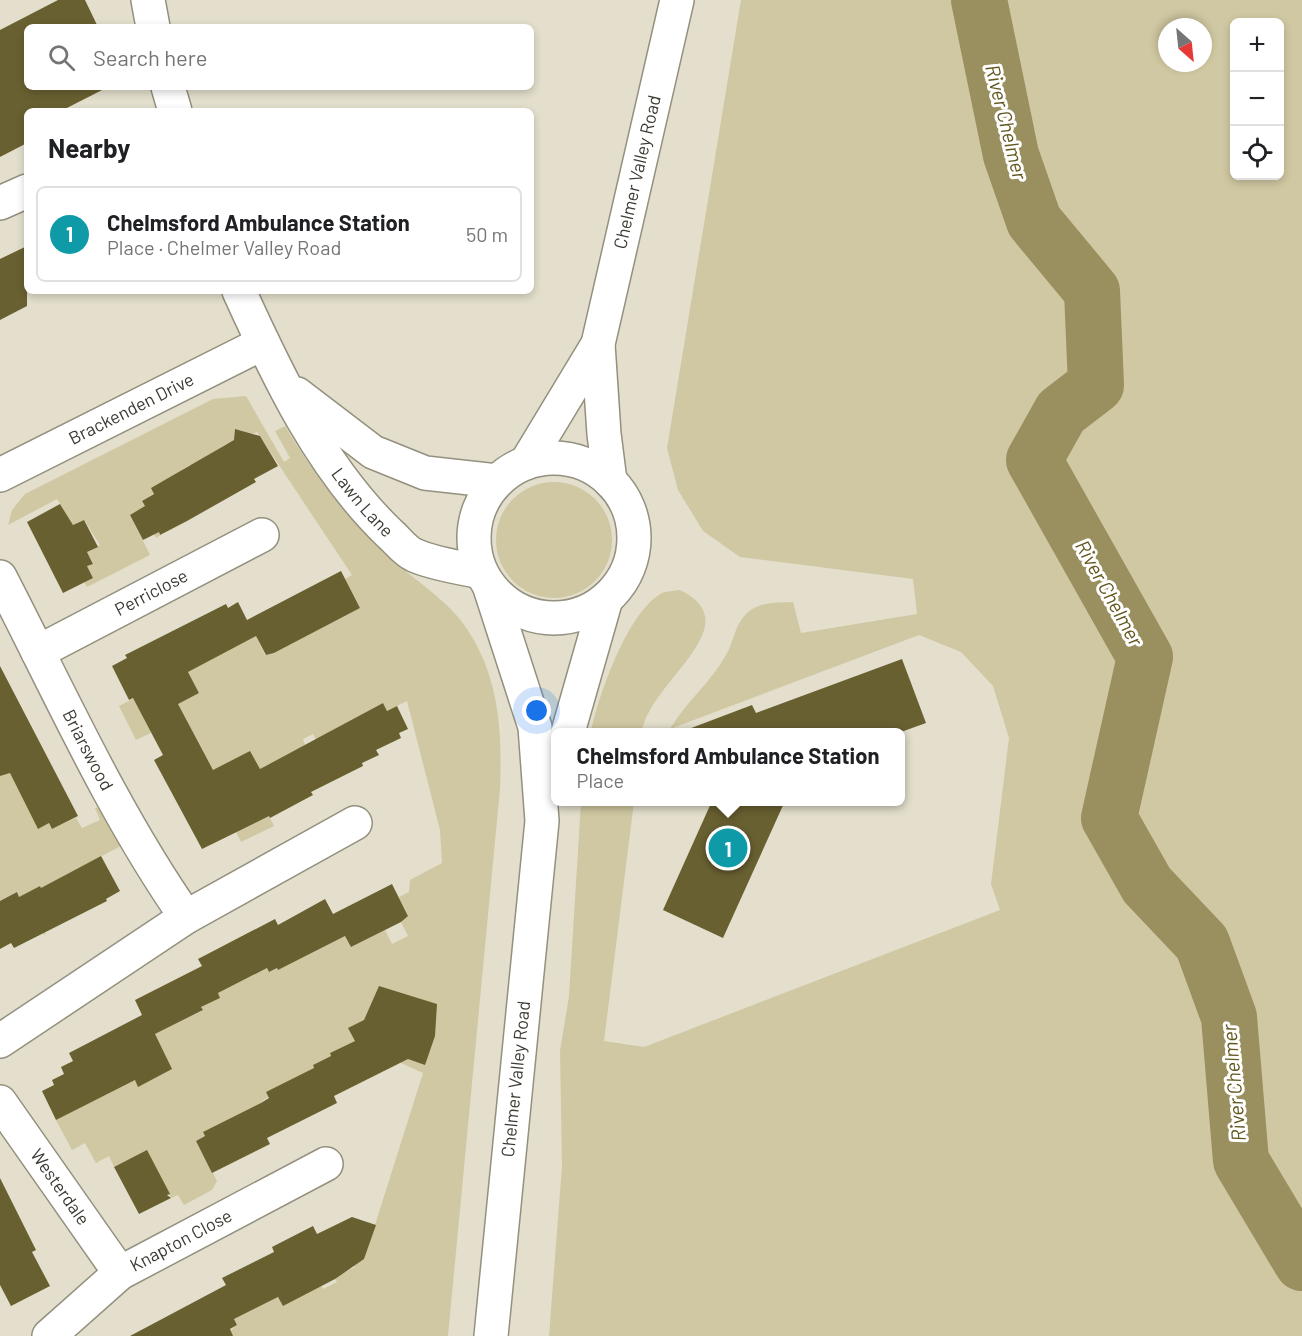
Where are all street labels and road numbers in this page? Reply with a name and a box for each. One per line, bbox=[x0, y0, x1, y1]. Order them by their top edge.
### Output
street label: Chelmer Valley Road bbox=[608, 93, 665, 251]
street label: Brackenden Drive bbox=[65, 368, 197, 449]
street label: Lawn Lane bbox=[327, 463, 399, 541]
street label: Perriclose bbox=[111, 564, 191, 620]
street label: Briarswood bbox=[58, 705, 119, 794]
street label: Chelmer Valley Road bbox=[496, 1000, 534, 1158]
street label: Westerdale bbox=[26, 1144, 95, 1229]
street label: Knapton Close bbox=[126, 1204, 235, 1276]

